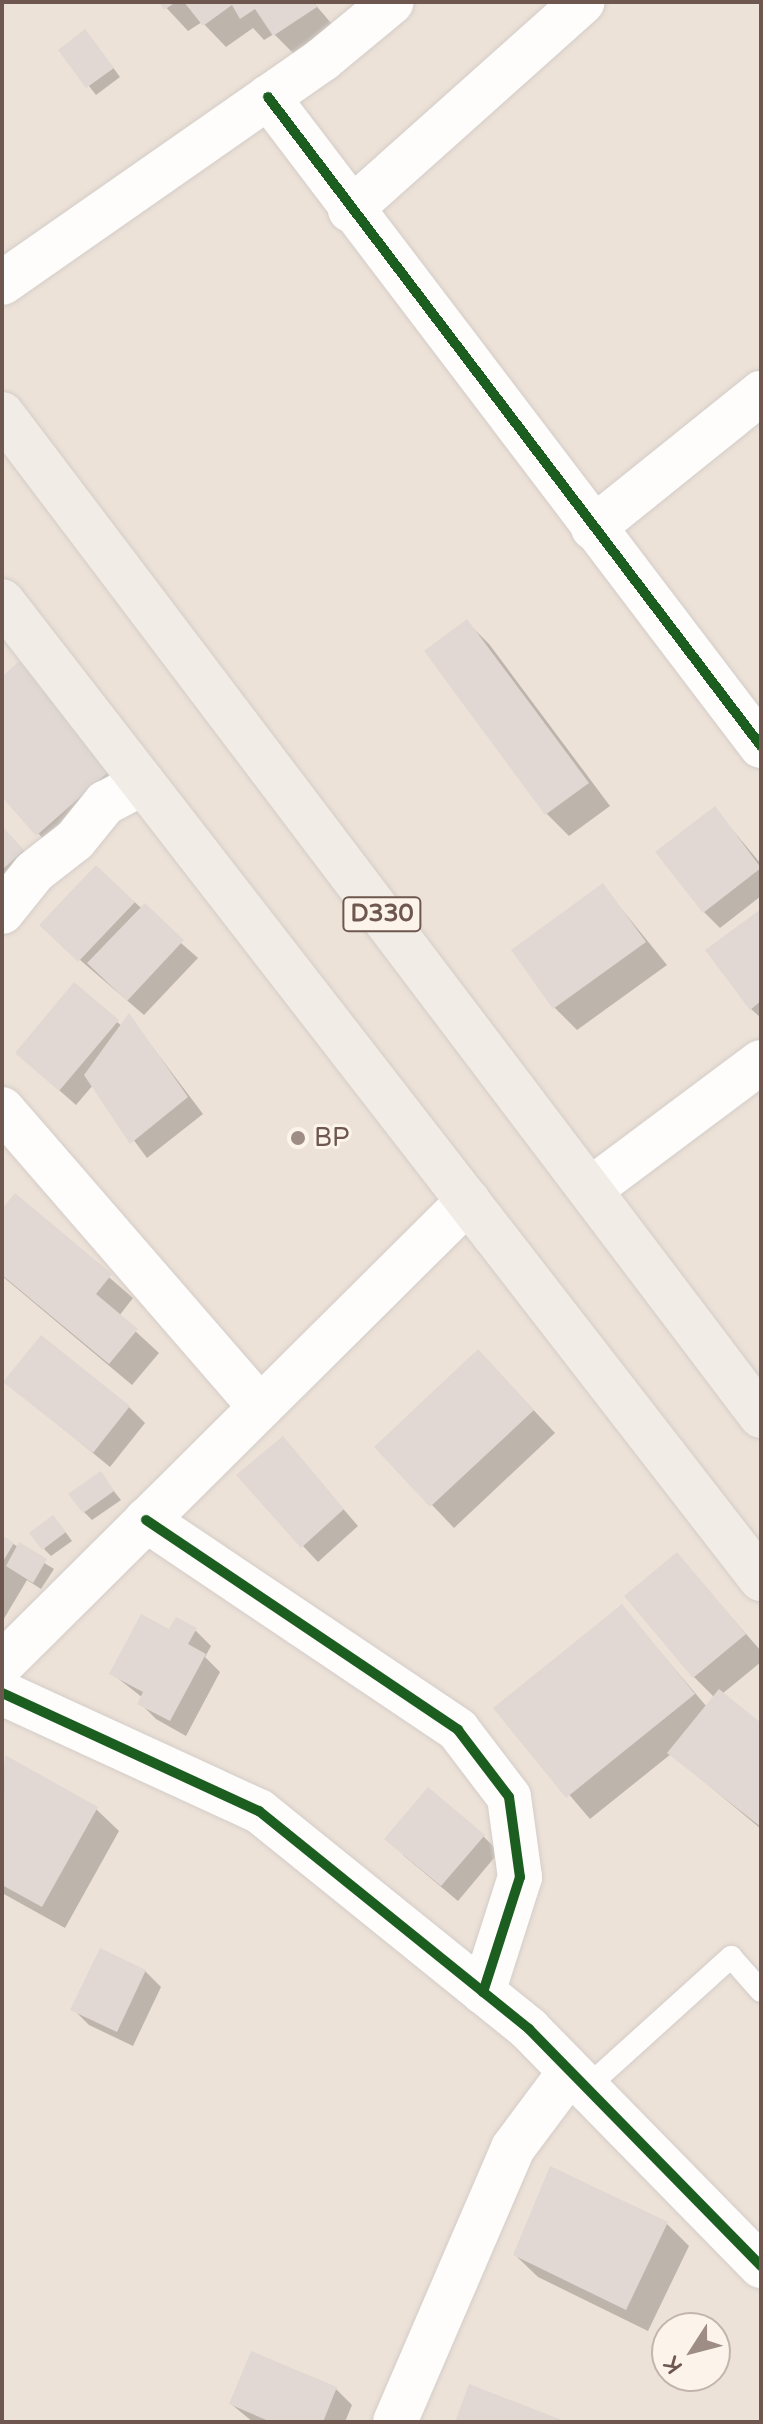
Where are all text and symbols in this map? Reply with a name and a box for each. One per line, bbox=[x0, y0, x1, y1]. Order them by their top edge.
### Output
road number: D330 bbox=[342, 894, 422, 934]
place label: BP bbox=[314, 1122, 349, 1154]
marker: BP bbox=[289, 1129, 307, 1147]
north arrow bbox=[651, 2312, 731, 2392]
text: K bbox=[658, 2351, 688, 2379]

